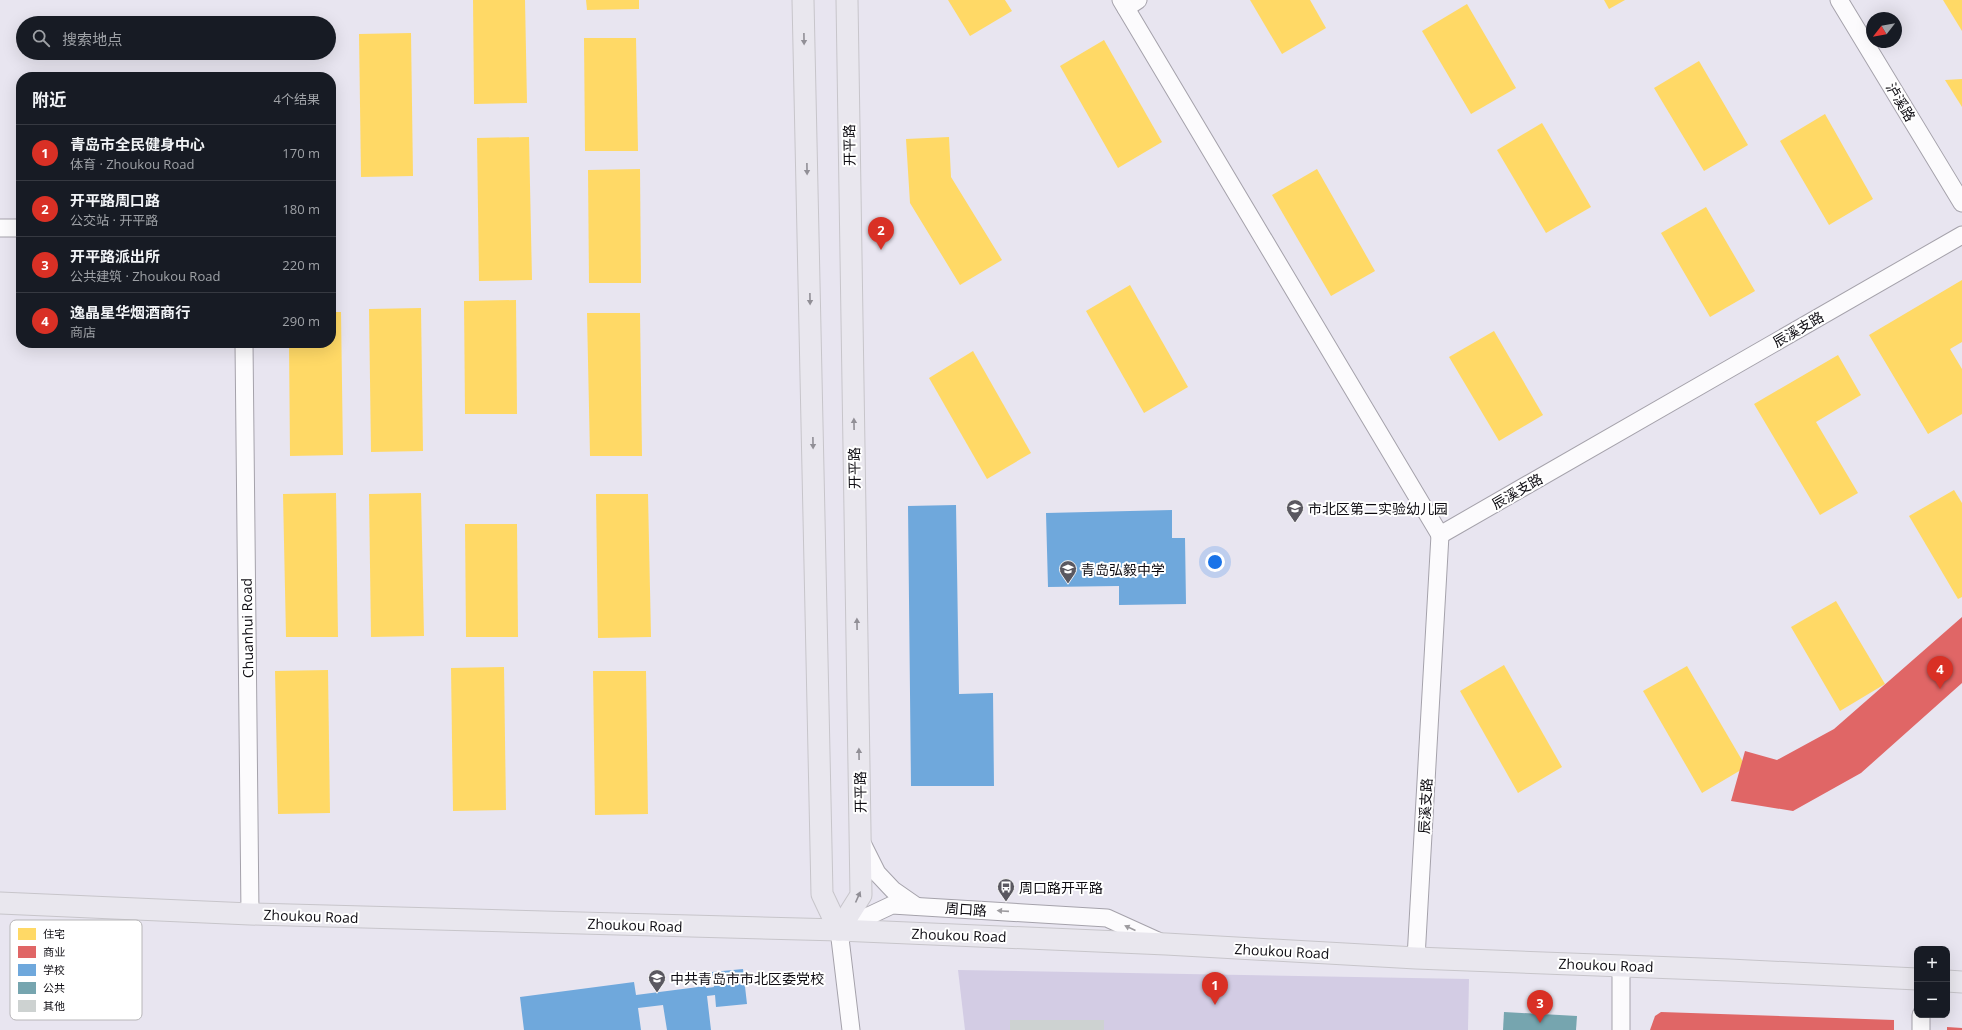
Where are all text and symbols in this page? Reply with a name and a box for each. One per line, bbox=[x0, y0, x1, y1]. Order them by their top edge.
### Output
north arrow bbox=[1866, 12, 1902, 48]
search box bbox=[16, 16, 336, 60]
icon: search bbox=[30, 27, 52, 49]
text: 搜索地点 bbox=[62, 29, 122, 49]
one-way arrow bbox=[801, 33, 807, 46]
street label: 泸溪路 bbox=[1882, 79, 1920, 125]
text: 附近 bbox=[32, 88, 66, 111]
text: 4个结果 bbox=[274, 90, 320, 108]
street label: 开平路 bbox=[839, 124, 859, 166]
text: 青岛市全民健身中心 bbox=[70, 134, 205, 154]
text: 1 bbox=[41, 144, 49, 162]
text: 170 m bbox=[282, 144, 320, 162]
text: 体育 · Zhoukou Road bbox=[70, 155, 194, 173]
one-way arrow bbox=[804, 163, 810, 176]
text: 开平路周口路 bbox=[70, 190, 160, 210]
text: 2 bbox=[41, 200, 49, 218]
text: 180 m bbox=[282, 200, 320, 218]
text: 公交站 · 开平路 bbox=[70, 211, 158, 229]
pin: 2 bbox=[868, 217, 894, 250]
text: 开平路派出所 bbox=[70, 246, 160, 266]
text: 3 bbox=[41, 256, 49, 274]
text: 220 m bbox=[282, 256, 320, 274]
text: 公共建筑 · Zhoukou Road bbox=[70, 267, 220, 285]
one-way arrow bbox=[807, 293, 813, 306]
text: 逸晶星华烟酒商行 bbox=[70, 302, 190, 322]
street label: 辰溪支路 bbox=[1769, 307, 1827, 351]
text: 4 bbox=[41, 312, 49, 330]
text: 290 m bbox=[282, 312, 320, 330]
text: 商店 bbox=[70, 323, 96, 341]
one-way arrow bbox=[850, 418, 857, 430]
one-way arrow bbox=[810, 437, 816, 450]
street label: 开平路 bbox=[844, 447, 864, 489]
street label: 辰溪支路 bbox=[1488, 469, 1546, 513]
school or university icon: 市北区第二实验幼儿园 bbox=[1285, 498, 1305, 523]
place label: 市北区第二实验幼儿园 bbox=[1308, 499, 1448, 518]
your location bbox=[1205, 552, 1225, 572]
school or university icon: 青岛弘毅中学 bbox=[1058, 559, 1078, 584]
place label: 青岛弘毅中学 bbox=[1081, 560, 1165, 579]
street label: Chuanhui Road bbox=[237, 578, 257, 678]
one-way arrow bbox=[854, 617, 860, 630]
pin: 4 bbox=[1927, 656, 1953, 689]
one-way arrow bbox=[856, 747, 862, 760]
street label: 开平路 bbox=[850, 771, 870, 813]
street label: 辰溪支路 bbox=[1414, 778, 1436, 834]
bus stop icon: 周口路开平路 bbox=[996, 877, 1016, 902]
place label: 周口路开平路 bbox=[1019, 878, 1103, 897]
one-way arrow bbox=[855, 891, 862, 903]
street label: 周口路 bbox=[944, 898, 988, 920]
street label: Zhoukou Road bbox=[263, 905, 359, 927]
one-way arrow bbox=[997, 908, 1009, 915]
street label: Zhoukou Road bbox=[587, 914, 683, 936]
legend bbox=[10, 920, 142, 1020]
street label: Zhoukou Road bbox=[911, 924, 1007, 946]
one-way arrow bbox=[1125, 925, 1136, 931]
text: 住宅 bbox=[43, 926, 65, 941]
street label: Zhoukou Road bbox=[1234, 939, 1330, 963]
text: 商业 bbox=[43, 944, 65, 959]
map controls bbox=[1914, 946, 1950, 1018]
button: + bbox=[1914, 946, 1950, 982]
street label: Zhoukou Road bbox=[1558, 954, 1654, 976]
text: 学校 bbox=[43, 962, 65, 977]
school or university icon: 中共青岛市市北区委党校 bbox=[647, 968, 667, 993]
place label: 中共青岛市市北区委党校 bbox=[670, 969, 824, 988]
pin: 1 bbox=[1202, 972, 1228, 1005]
text: 公共 bbox=[43, 980, 65, 995]
button: − bbox=[1914, 982, 1950, 1018]
pin: 3 bbox=[1527, 990, 1553, 1023]
text: 其他 bbox=[43, 998, 65, 1013]

